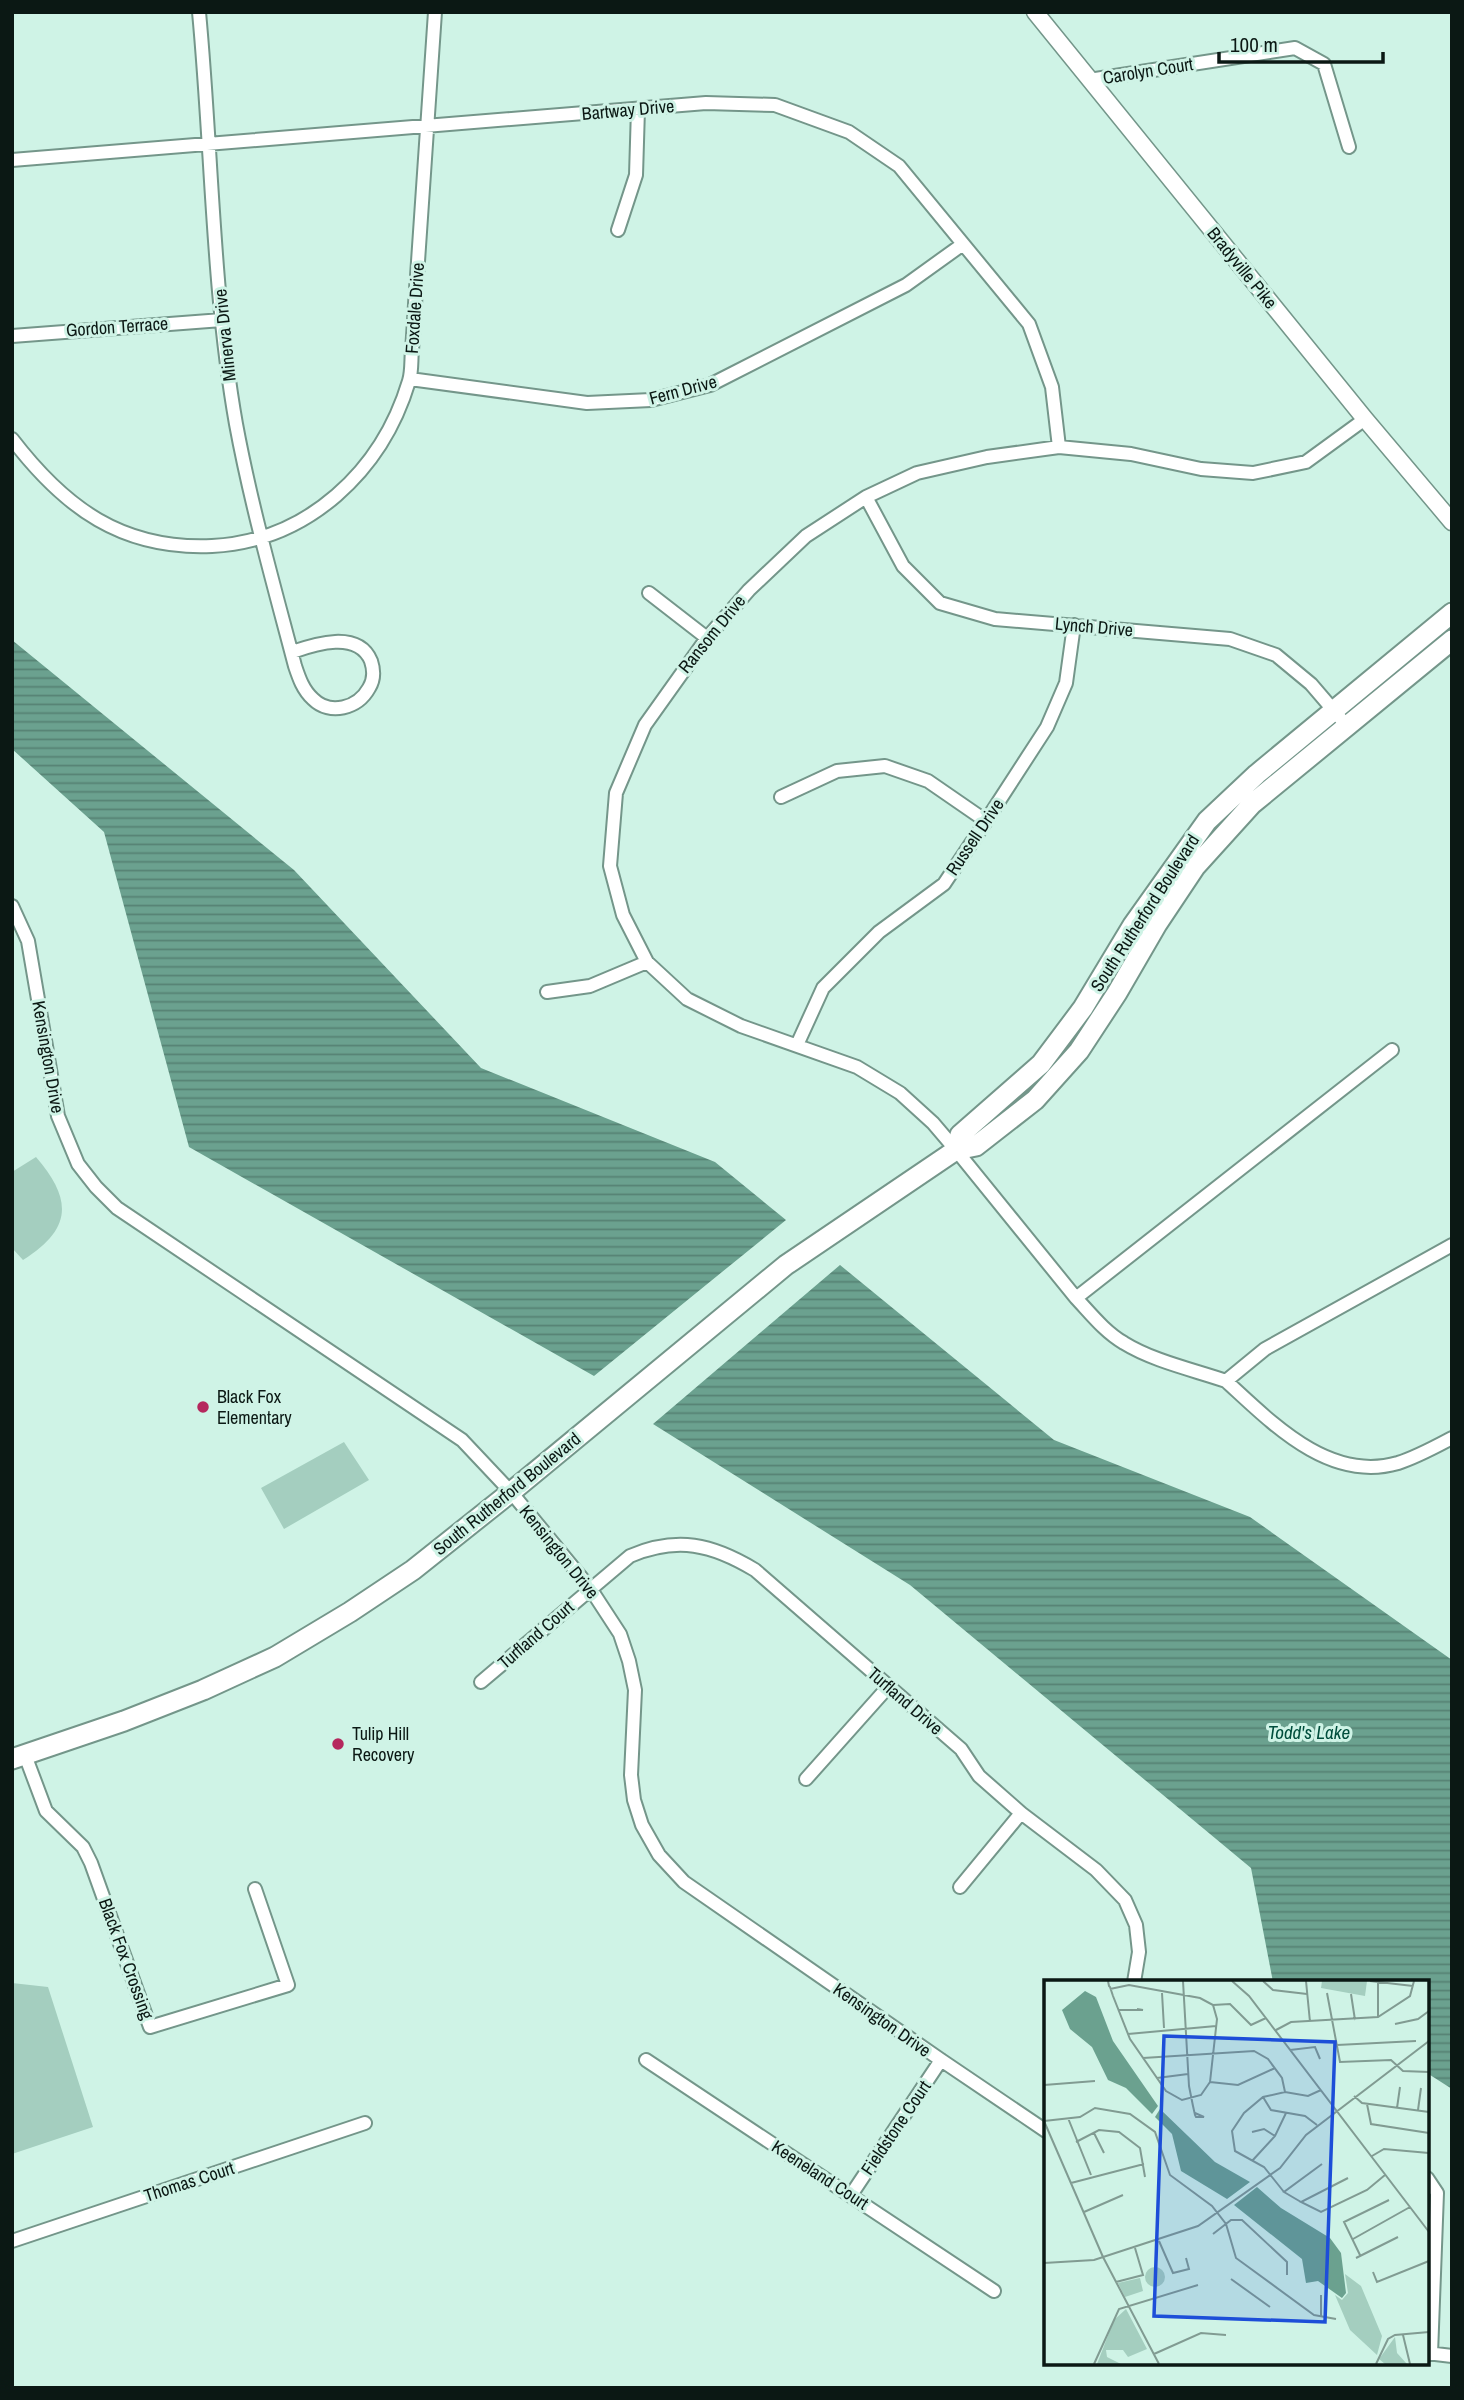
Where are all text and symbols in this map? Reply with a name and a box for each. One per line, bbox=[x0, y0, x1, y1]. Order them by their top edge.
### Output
scale bar bbox=[1219, 21, 1384, 65]
text: 100 m bbox=[1230, 30, 1278, 59]
street label: Carolyn Court bbox=[1101, 51, 1195, 90]
street label: Bartway Drive bbox=[581, 93, 675, 126]
street label: Bradyville Pike bbox=[1202, 222, 1283, 314]
street label: Foxdale Drive bbox=[399, 262, 430, 354]
street label: Minerva Drive bbox=[207, 288, 242, 382]
street label: Gordon Terrace bbox=[65, 310, 169, 343]
street label: Fern Drive bbox=[646, 369, 719, 411]
street label: Ransom Drive bbox=[672, 589, 751, 678]
street label: Lynch Drive bbox=[1054, 611, 1134, 642]
street label: Russell Drive bbox=[940, 793, 1009, 880]
street label: South Rutherford Boulevard bbox=[1084, 829, 1205, 996]
street label: Kensington Drive bbox=[26, 999, 71, 1115]
place label: Black Fox Elementary bbox=[217, 1384, 292, 1430]
marker: Black Fox Elementary bbox=[195, 1399, 211, 1415]
street label: South Rutherford Boulevard bbox=[428, 1426, 586, 1561]
street label: Kensington Drive bbox=[514, 1499, 605, 1604]
street label: Turfland Court bbox=[492, 1595, 579, 1675]
street label: Turfland Drive bbox=[862, 1661, 948, 1740]
water label: Todd's Lake bbox=[1268, 1719, 1350, 1745]
place label: Tulip Hill Recovery bbox=[352, 1721, 415, 1767]
marker: Tulip Hill Recovery bbox=[330, 1736, 346, 1752]
street label: Black Fox Crossing bbox=[93, 1895, 160, 2024]
street label: Kensington Drive bbox=[828, 1977, 936, 2063]
inset map bbox=[1044, 1980, 1429, 2365]
street label: Fieldstone Court bbox=[855, 2075, 936, 2180]
street label: Keeneland Court bbox=[767, 2134, 874, 2215]
street label: Thomas Court bbox=[141, 2155, 237, 2208]

